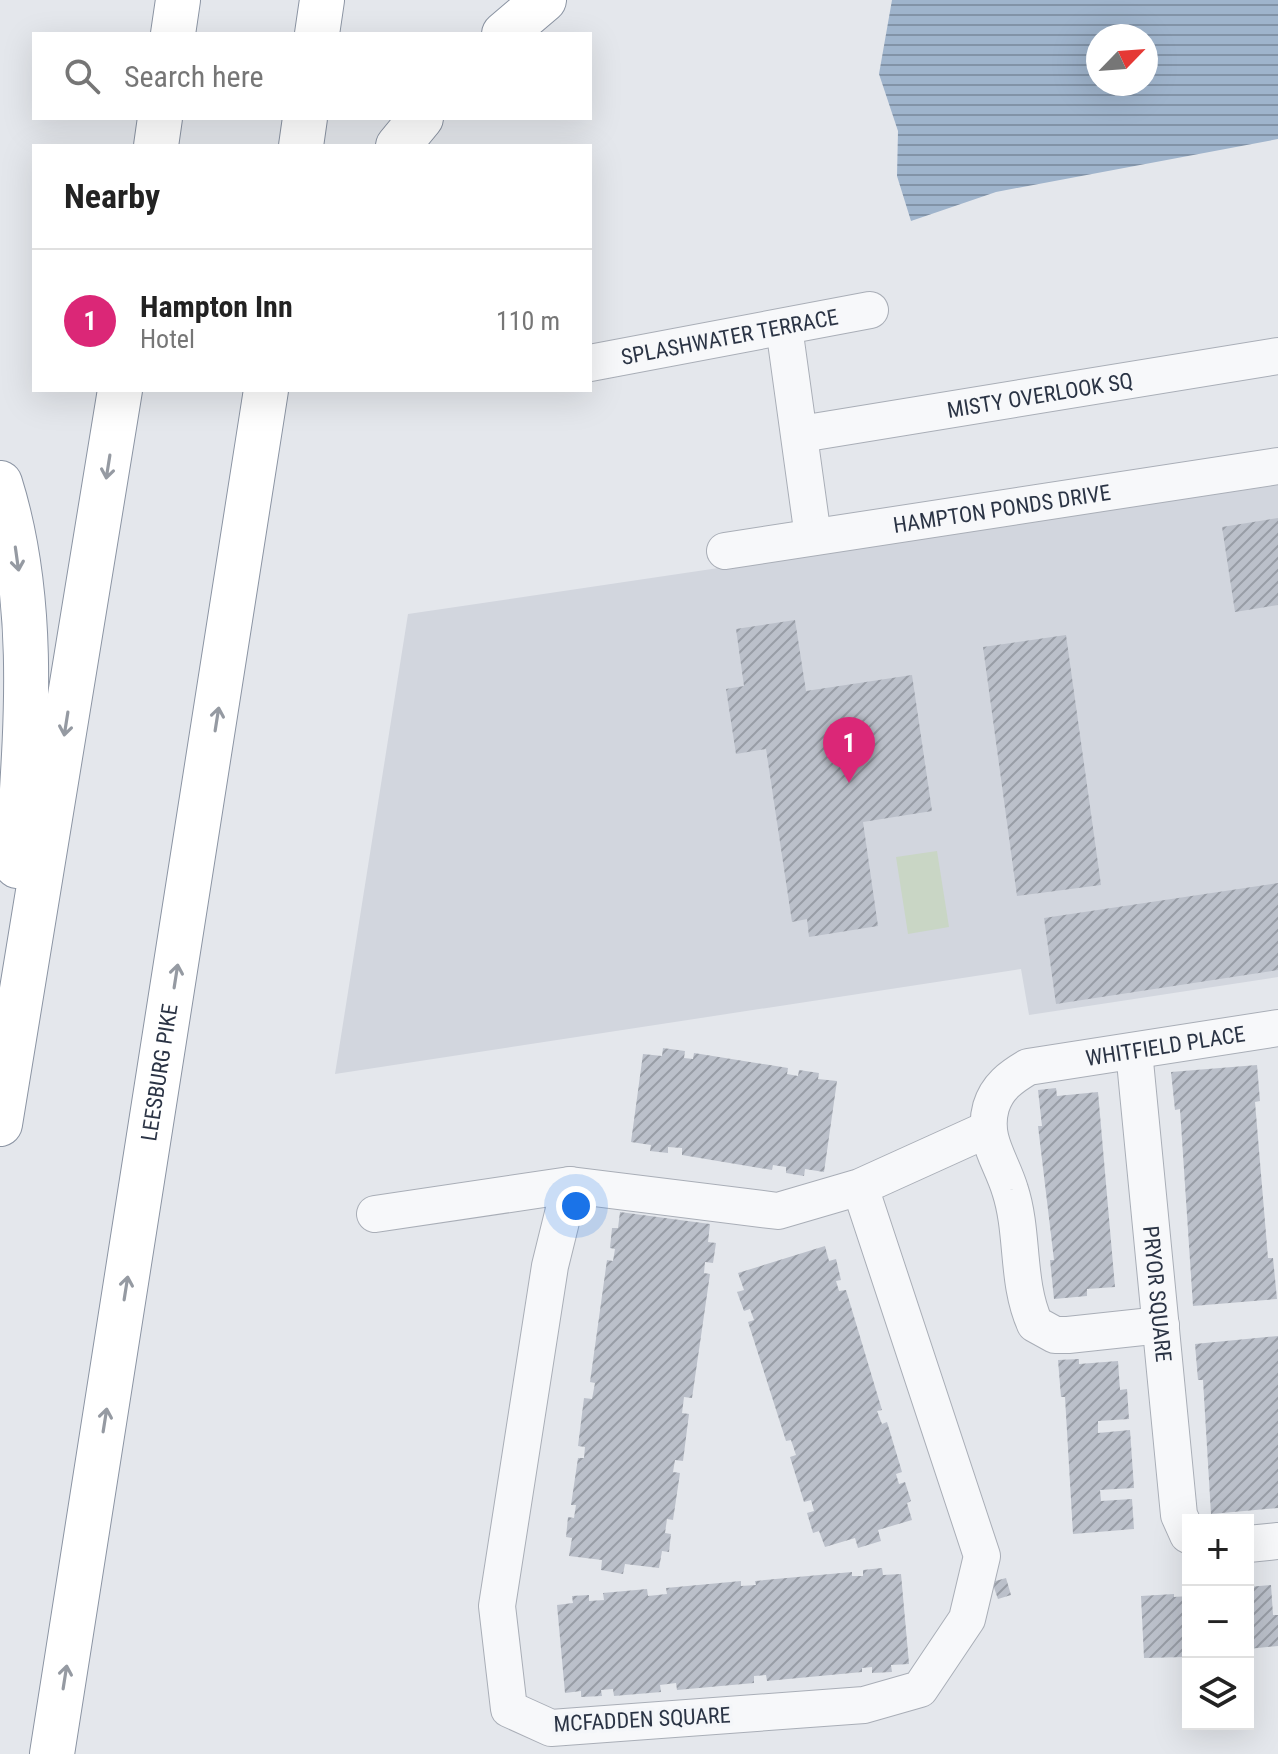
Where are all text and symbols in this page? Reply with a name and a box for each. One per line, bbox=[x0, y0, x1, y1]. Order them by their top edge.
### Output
north arrow bbox=[1086, 24, 1158, 96]
search box bbox=[32, 32, 592, 120]
icon: search bbox=[60, 54, 104, 98]
text: Search here bbox=[124, 59, 264, 94]
text: Nearby bbox=[64, 176, 160, 216]
text: Hampton Inn bbox=[140, 289, 293, 324]
street label: SPLASHWATER TERRACE bbox=[619, 304, 840, 370]
text: 1 bbox=[83, 306, 97, 336]
text: 110 m bbox=[496, 306, 560, 336]
text: Hotel bbox=[140, 324, 195, 354]
street label: MISTY OVERLOOK SQ bbox=[945, 368, 1135, 423]
one-way arrow bbox=[100, 454, 115, 479]
street label: HAMPTON PONDS DRIVE bbox=[891, 480, 1112, 538]
one-way arrow bbox=[10, 546, 25, 572]
one-way arrow bbox=[210, 707, 225, 732]
one-way arrow bbox=[57, 710, 72, 736]
pin: 1 bbox=[823, 717, 875, 783]
one-way arrow bbox=[169, 963, 184, 989]
street label: LEESBURG PIKE bbox=[136, 1002, 183, 1143]
street label: WHITFIELD PLACE bbox=[1084, 1021, 1247, 1071]
your location bbox=[556, 1186, 596, 1226]
street label: PRYOR SQUARE bbox=[1138, 1225, 1176, 1363]
one-way arrow bbox=[119, 1276, 134, 1301]
one-way arrow bbox=[98, 1408, 113, 1433]
map controls bbox=[1182, 1514, 1254, 1730]
button: + bbox=[1182, 1514, 1254, 1586]
button: − bbox=[1182, 1586, 1254, 1658]
button: layers bbox=[1182, 1658, 1254, 1730]
one-way arrow bbox=[58, 1665, 73, 1690]
street label: MCFADDEN SQUARE bbox=[553, 1702, 731, 1737]

